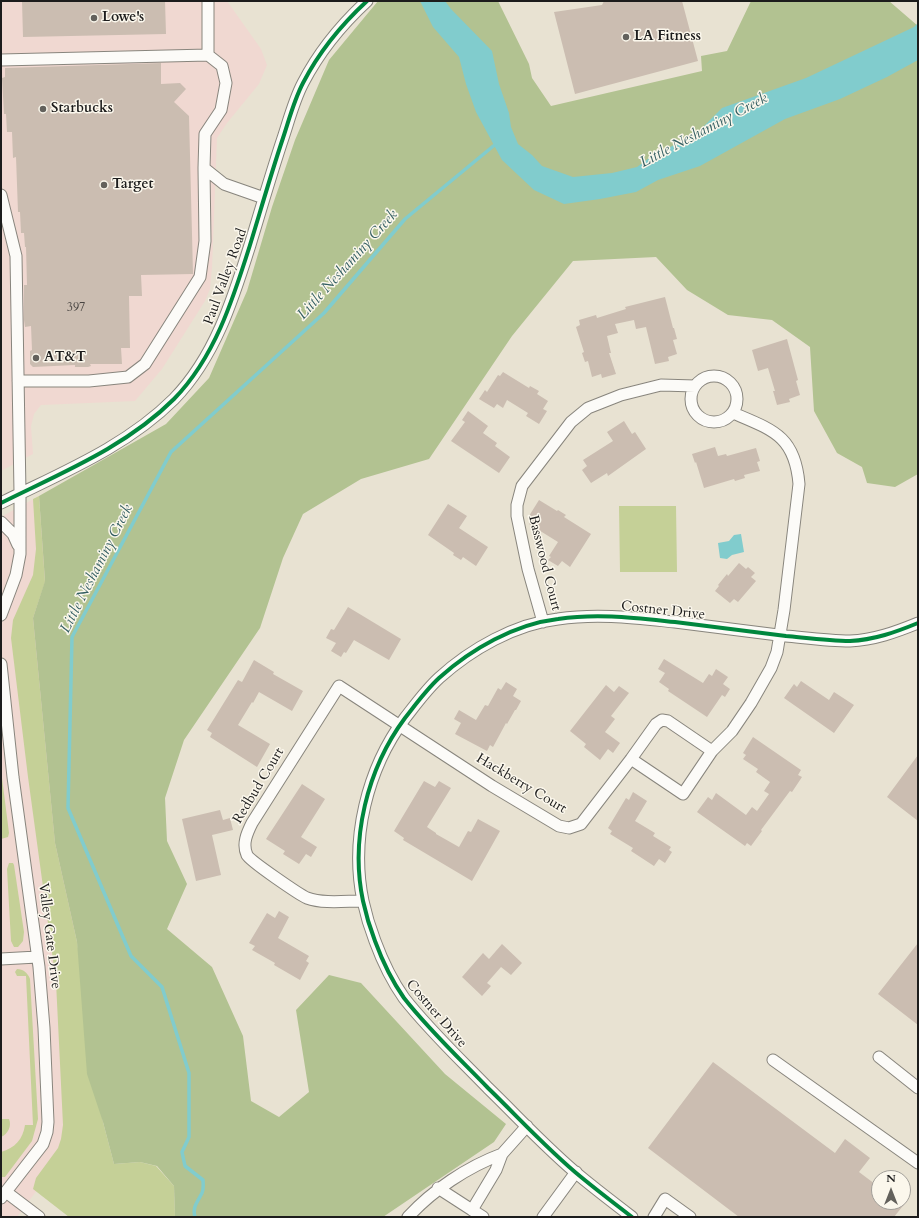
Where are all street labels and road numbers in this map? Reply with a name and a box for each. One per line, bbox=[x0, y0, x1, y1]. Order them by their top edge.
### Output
street label: Paul Valley Road bbox=[201, 227, 251, 327]
street label: Basswood Court bbox=[524, 513, 564, 613]
street label: Costner Drive bbox=[620, 598, 706, 624]
street label: Redbud Court bbox=[230, 745, 288, 827]
street label: Hackberry Court bbox=[473, 750, 569, 818]
street label: Valley Gate Drive bbox=[34, 882, 64, 990]
street label: Costner Drive bbox=[402, 977, 470, 1051]

